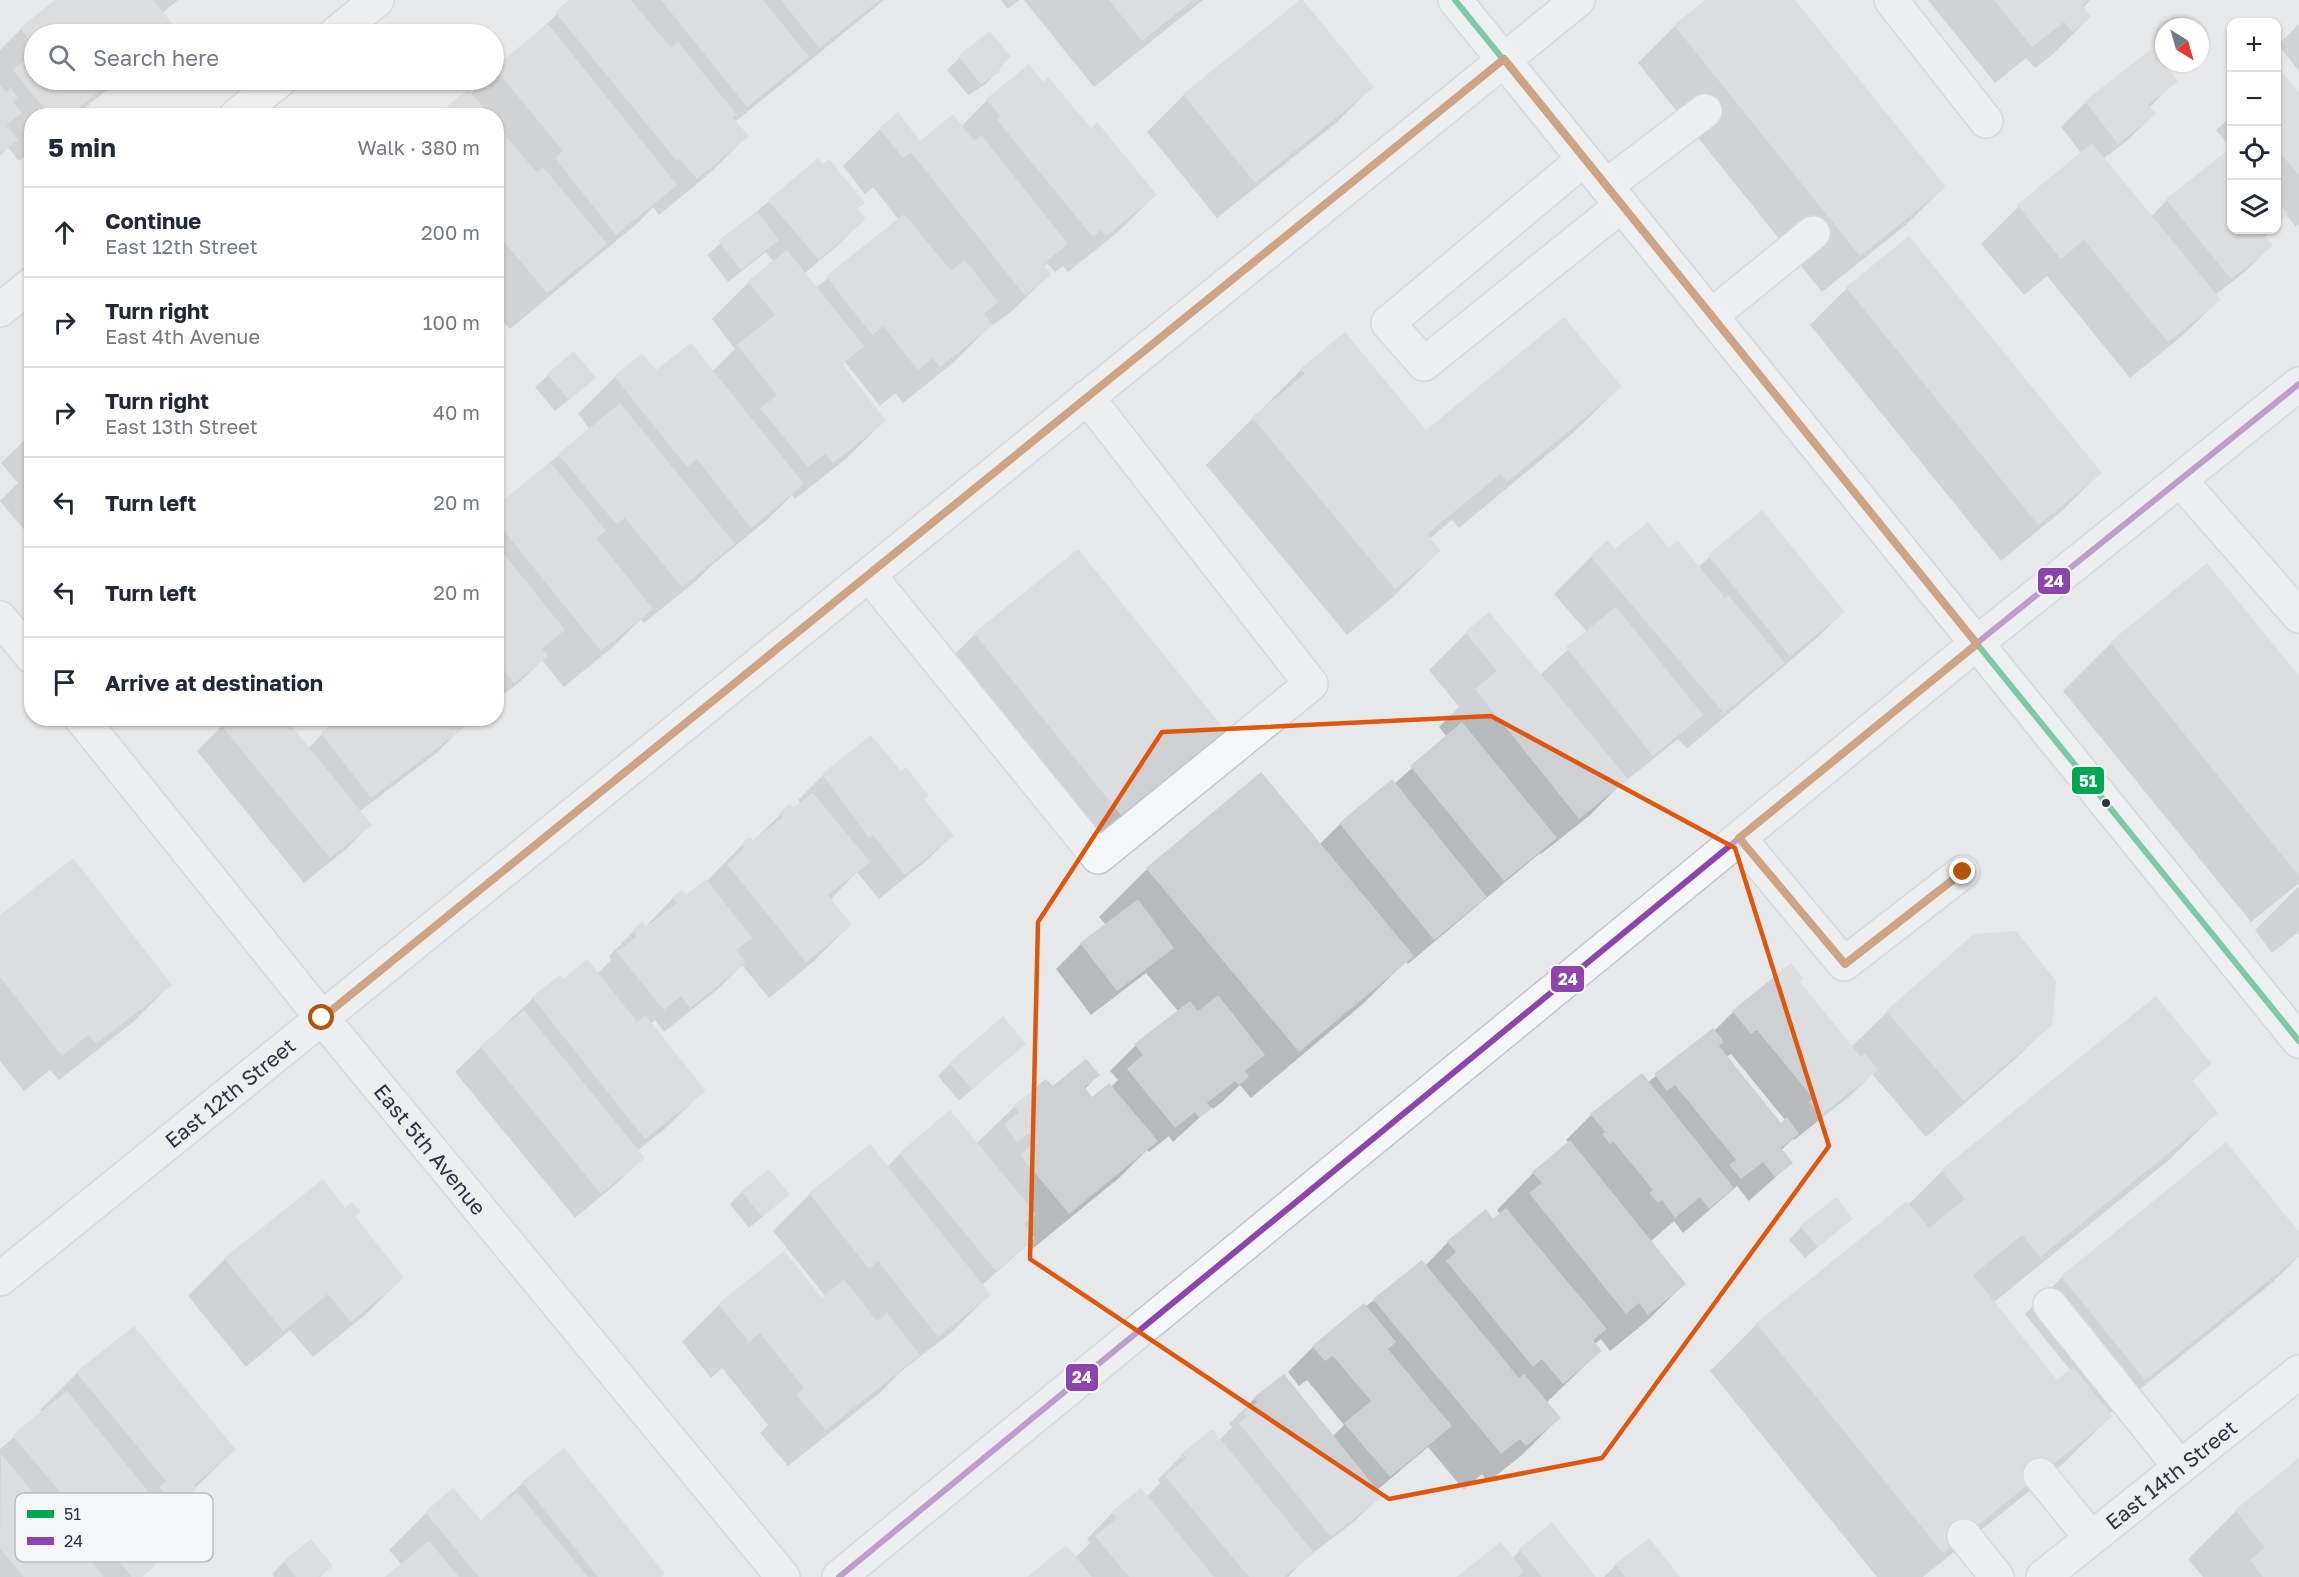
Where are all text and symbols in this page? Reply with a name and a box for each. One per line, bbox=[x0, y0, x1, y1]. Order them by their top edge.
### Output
north arrow bbox=[2155, 18, 2209, 72]
map controls bbox=[2227, 18, 2281, 234]
button: + bbox=[2227, 18, 2281, 72]
search box bbox=[24, 24, 504, 90]
icon: search bbox=[45, 41, 78, 74]
text: Search here bbox=[93, 44, 219, 71]
button: − bbox=[2227, 72, 2281, 126]
button: locate bbox=[2227, 126, 2281, 180]
text: 5 min bbox=[48, 132, 116, 163]
text: Walk · 380 m bbox=[358, 135, 480, 159]
button: layers bbox=[2227, 180, 2281, 234]
text: Continue bbox=[105, 207, 201, 234]
icon: ahead bbox=[48, 216, 81, 249]
text: 200 m bbox=[421, 220, 480, 244]
text: East 12th Street bbox=[105, 234, 258, 258]
text: Turn right bbox=[105, 297, 209, 324]
icon: right bbox=[48, 306, 81, 339]
text: 100 m bbox=[423, 310, 480, 334]
text: East 4th Avenue bbox=[105, 324, 260, 348]
text: Turn right bbox=[105, 387, 209, 414]
icon: right bbox=[48, 396, 81, 429]
text: 40 m bbox=[433, 400, 480, 424]
text: East 13th Street bbox=[105, 414, 258, 438]
icon: left bbox=[48, 486, 81, 519]
text: Turn left bbox=[105, 489, 196, 516]
text: 20 m bbox=[433, 490, 480, 514]
line badge: 24 bbox=[2037, 567, 2071, 595]
text: 24 bbox=[2044, 571, 2064, 591]
icon: left bbox=[48, 576, 81, 609]
text: Turn left bbox=[105, 579, 196, 606]
text: 20 m bbox=[433, 580, 480, 604]
icon: arrive bbox=[48, 666, 81, 699]
text: Arrive at destination bbox=[105, 669, 323, 696]
line badge: 51 bbox=[2071, 766, 2105, 795]
text: 51 bbox=[2079, 771, 2097, 791]
unlabelled marker bbox=[2100, 797, 2112, 809]
route end bbox=[1949, 858, 1975, 884]
line badge: 24 bbox=[1550, 965, 1585, 993]
text: 24 bbox=[1558, 969, 1578, 989]
route start bbox=[308, 1004, 334, 1030]
street label: East 12th Street bbox=[159, 1032, 300, 1153]
street label: East 5th Avenue bbox=[369, 1078, 492, 1220]
line badge: 24 bbox=[1065, 1363, 1099, 1392]
text: 24 bbox=[1072, 1367, 1092, 1387]
street label: East 14th Street bbox=[2100, 1414, 2242, 1535]
legend bbox=[15, 1493, 213, 1562]
text: 51 bbox=[64, 1504, 81, 1524]
text: 24 bbox=[64, 1531, 83, 1551]

